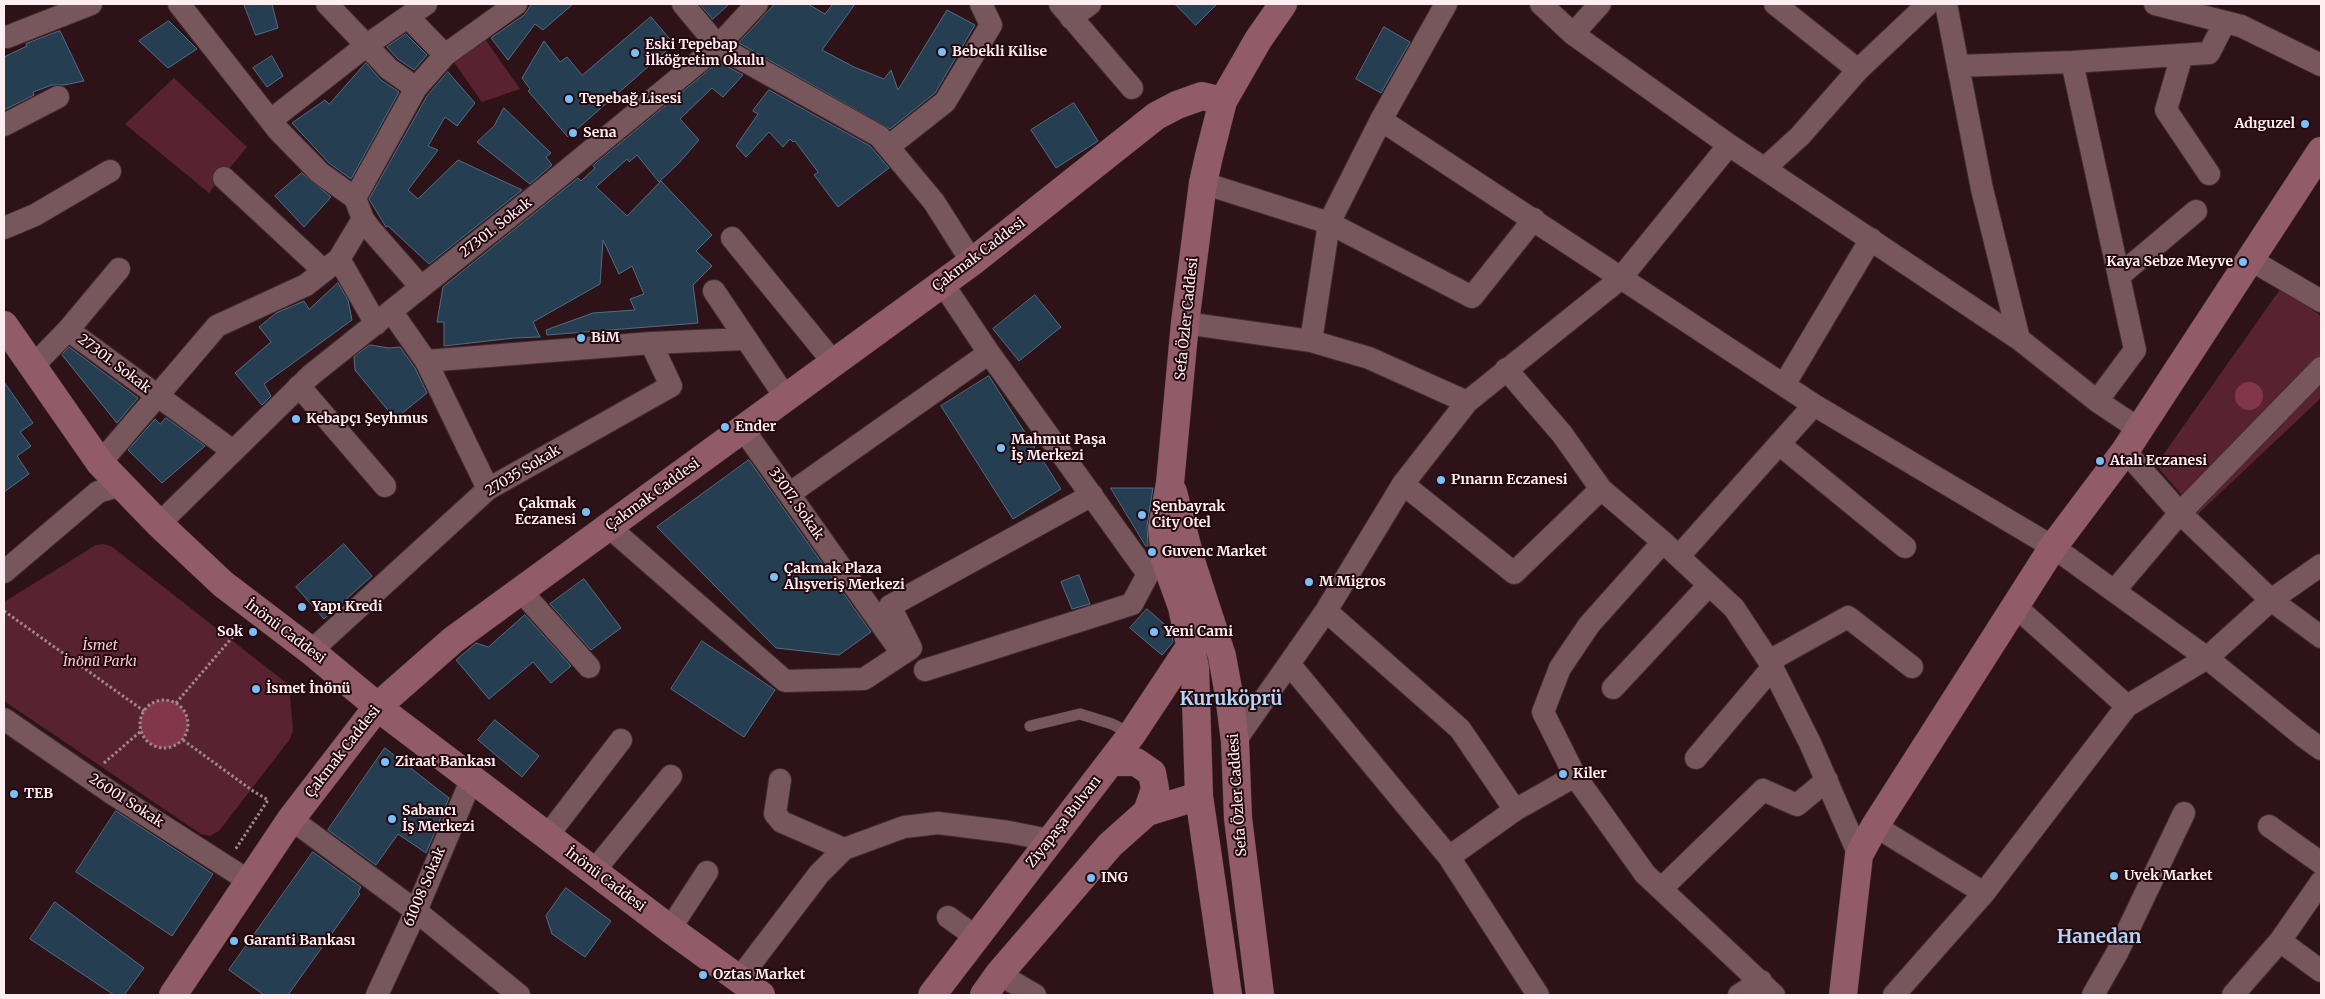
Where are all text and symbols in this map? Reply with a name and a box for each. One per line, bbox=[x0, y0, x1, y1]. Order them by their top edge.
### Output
place label: Eski Tepebap İlköğretim Okulu bbox=[645, 37, 764, 70]
place label: Bebekli Kilise bbox=[952, 44, 1047, 60]
marker: Bebekli Kilise bbox=[936, 46, 948, 58]
marker: Eski Tepebap İlköğretim Okulu bbox=[629, 47, 641, 59]
place label: Tepebağ Lisesi bbox=[579, 91, 682, 107]
marker: Tepebağ Lisesi bbox=[563, 93, 575, 105]
place label: Adıguzel bbox=[2234, 116, 2295, 132]
marker: Adıguzel bbox=[2299, 118, 2311, 130]
place label: Sena bbox=[583, 125, 617, 141]
marker: Sena bbox=[567, 127, 579, 139]
street label: 27301. Sokak bbox=[457, 195, 535, 261]
street label: Çakmak Caddesi bbox=[929, 215, 1029, 295]
place label: Kaya Sebze Meyve bbox=[2106, 254, 2233, 270]
marker: Kaya Sebze Meyve bbox=[2237, 256, 2249, 268]
street label: Sefa Özler Caddesi bbox=[1172, 257, 1202, 381]
place label: BiM bbox=[591, 330, 620, 346]
street label: 27301. Sokak bbox=[74, 331, 154, 397]
marker: BiM bbox=[575, 332, 587, 344]
place label: Kebapçı Şeyhmus bbox=[306, 411, 428, 427]
marker: Kebapçı Şeyhmus bbox=[290, 413, 302, 425]
place label: Ender bbox=[735, 419, 776, 435]
marker: Ender bbox=[719, 421, 731, 433]
place label: Mahmut Paşa İş Merkezi bbox=[1011, 432, 1106, 464]
street label: 27035 Sokak bbox=[483, 442, 563, 500]
marker: Mahmut Paşa İş Merkezi bbox=[995, 442, 1007, 454]
place label: Atalı Eczanesi bbox=[2110, 453, 2207, 469]
street label: Çakmak Caddesi bbox=[603, 455, 703, 535]
marker: Atalı Eczanesi bbox=[2094, 455, 2106, 467]
street label: 33017. Sokak bbox=[765, 465, 827, 543]
place label: Pınarın Eczanesi bbox=[1451, 472, 1568, 488]
marker: Pınarın Eczanesi bbox=[1435, 474, 1447, 486]
place label: Çakmak Eczanesi bbox=[515, 496, 576, 528]
place label: Şenbayrak City Otel bbox=[1152, 499, 1225, 532]
marker: Çakmak Eczanesi bbox=[580, 506, 592, 518]
marker: Şenbayrak City Otel bbox=[1136, 509, 1148, 521]
place label: Guvenc Market bbox=[1162, 544, 1267, 560]
marker: Guvenc Market bbox=[1146, 546, 1158, 558]
place label: Çakmak Plaza Alışveriş Merkezi bbox=[784, 561, 905, 594]
marker: Çakmak Plaza Alışveriş Merkezi bbox=[768, 571, 780, 583]
place label: M Migros bbox=[1319, 574, 1386, 590]
marker: M Migros bbox=[1303, 576, 1315, 588]
street label: İnönü Caddesi bbox=[242, 596, 328, 668]
place label: Yapı Kredi bbox=[312, 599, 383, 615]
marker: Yapı Kredi bbox=[296, 601, 308, 613]
place label: Sok bbox=[217, 624, 243, 640]
place label: Yeni Cami bbox=[1164, 624, 1233, 640]
marker: Sok bbox=[247, 626, 259, 638]
marker: Yeni Cami bbox=[1148, 626, 1160, 638]
park label: İsmet İnönü Parkı bbox=[63, 638, 137, 670]
place label: İsmet İnönü bbox=[266, 681, 351, 697]
marker: İsmet İnönü bbox=[250, 683, 262, 695]
district label: Kuruköprü bbox=[1179, 689, 1283, 711]
street label: Çakmak Caddesi bbox=[302, 703, 384, 801]
street label: Sefa Özler Caddesi bbox=[1225, 733, 1251, 857]
place label: Ziraat Bankası bbox=[395, 754, 496, 770]
marker: Ziraat Bankası bbox=[379, 756, 391, 768]
place label: Kiler bbox=[1573, 766, 1607, 782]
marker: Kiler bbox=[1557, 768, 1569, 780]
street label: 26001 Sokak bbox=[86, 771, 166, 831]
street label: Ziyapaşa Bulvarı bbox=[1023, 773, 1105, 871]
place label: TEB bbox=[24, 786, 53, 802]
marker: TEB bbox=[8, 788, 20, 800]
place label: Sabancı İş Merkezi bbox=[402, 803, 475, 836]
marker: Sabancı İş Merkezi bbox=[386, 813, 398, 825]
street label: İnönü Caddesi bbox=[562, 844, 648, 916]
street label: 61008 Sokak bbox=[401, 845, 449, 929]
place label: Uvek Market bbox=[2124, 868, 2213, 884]
place label: ING bbox=[1101, 870, 1128, 886]
marker: Uvek Market bbox=[2108, 870, 2120, 882]
marker: ING bbox=[1085, 872, 1097, 884]
district label: Hanedan bbox=[2057, 927, 2141, 949]
place label: Garanti Bankası bbox=[244, 933, 355, 949]
marker: Garanti Bankası bbox=[228, 935, 240, 947]
place label: Oztas Market bbox=[713, 967, 805, 983]
marker: Oztas Market bbox=[697, 969, 709, 981]

